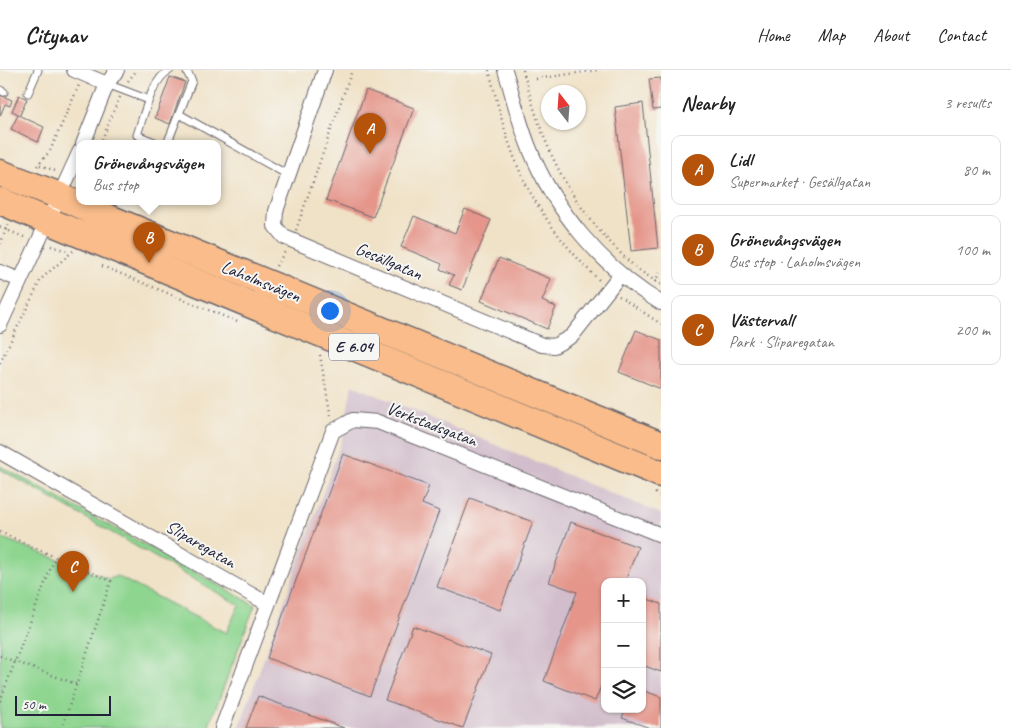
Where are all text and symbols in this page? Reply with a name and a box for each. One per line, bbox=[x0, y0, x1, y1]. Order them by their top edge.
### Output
text: Citynav bbox=[25, 20, 86, 50]
text: Home bbox=[757, 24, 790, 46]
text: Map bbox=[818, 24, 845, 46]
text: About bbox=[873, 24, 909, 46]
text: Contact bbox=[937, 24, 986, 46]
north arrow bbox=[541, 85, 586, 130]
text: Nearby bbox=[681, 90, 734, 116]
text: 3 results bbox=[944, 93, 991, 113]
pin: A bbox=[354, 113, 386, 154]
popup bbox=[76, 140, 221, 205]
text: Lidl bbox=[729, 148, 752, 172]
text: Grönevångsvägen bbox=[93, 151, 204, 175]
text: A bbox=[694, 160, 702, 180]
text: 80 m bbox=[963, 160, 990, 180]
text: Supermarket · Gesällgatan bbox=[729, 172, 870, 192]
text: Bus stop bbox=[93, 175, 139, 195]
pin: B bbox=[133, 222, 165, 263]
text: Grönevångsvägen bbox=[729, 228, 840, 252]
street label: Gesällgatan bbox=[352, 237, 426, 285]
text: B bbox=[694, 240, 702, 260]
text: 100 m bbox=[956, 240, 990, 260]
text: Bus stop · Laholmsvägen bbox=[729, 252, 860, 272]
street label: Laholmsvägen bbox=[218, 255, 305, 307]
your location bbox=[317, 298, 343, 324]
text: Västervall bbox=[729, 308, 794, 332]
text: C bbox=[694, 320, 702, 340]
text: 200 m bbox=[956, 320, 990, 340]
text: Park · Sliparegatan bbox=[729, 332, 834, 352]
road number: E 6.04 bbox=[329, 334, 379, 360]
street label: Verkstadsgatan bbox=[384, 397, 481, 452]
street label: Sliparegatan bbox=[162, 515, 241, 573]
pin: C bbox=[57, 551, 89, 592]
map controls bbox=[601, 578, 646, 713]
button: + bbox=[601, 578, 646, 623]
button: − bbox=[601, 623, 646, 668]
button: layers bbox=[601, 668, 646, 713]
scale bar bbox=[15, 693, 111, 716]
text: 50 m bbox=[22, 696, 46, 713]

